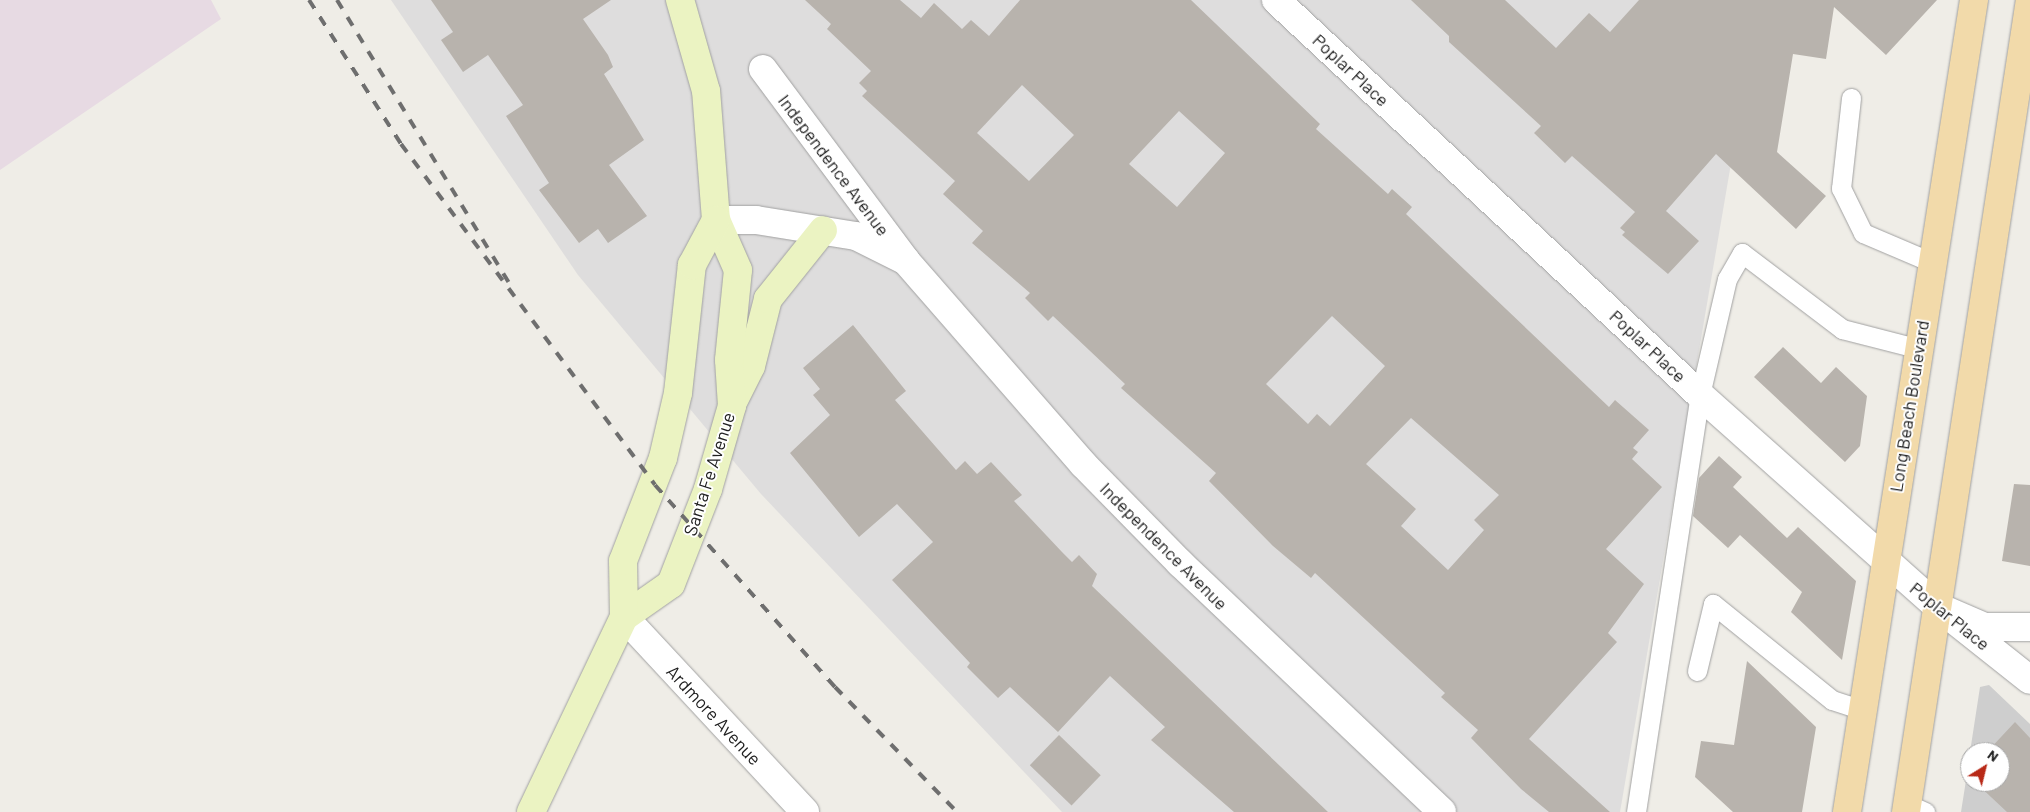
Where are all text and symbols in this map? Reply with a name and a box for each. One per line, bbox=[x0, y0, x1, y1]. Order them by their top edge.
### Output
street label: Poplar Place bbox=[1308, 29, 1394, 111]
street label: Independence Avenue bbox=[774, 90, 894, 240]
street label: Poplar Place bbox=[1605, 305, 1691, 387]
street label: Long Beach Boulevard bbox=[1885, 319, 1933, 493]
street label: Santa Fe Avenue bbox=[679, 409, 739, 539]
street label: Independence Avenue bbox=[1096, 478, 1232, 614]
street label: Poplar Place bbox=[1906, 577, 1994, 655]
street label: Ardmore Avenue bbox=[662, 661, 766, 769]
north arrow bbox=[1960, 742, 2010, 792]
text: N bbox=[1985, 746, 2002, 765]

